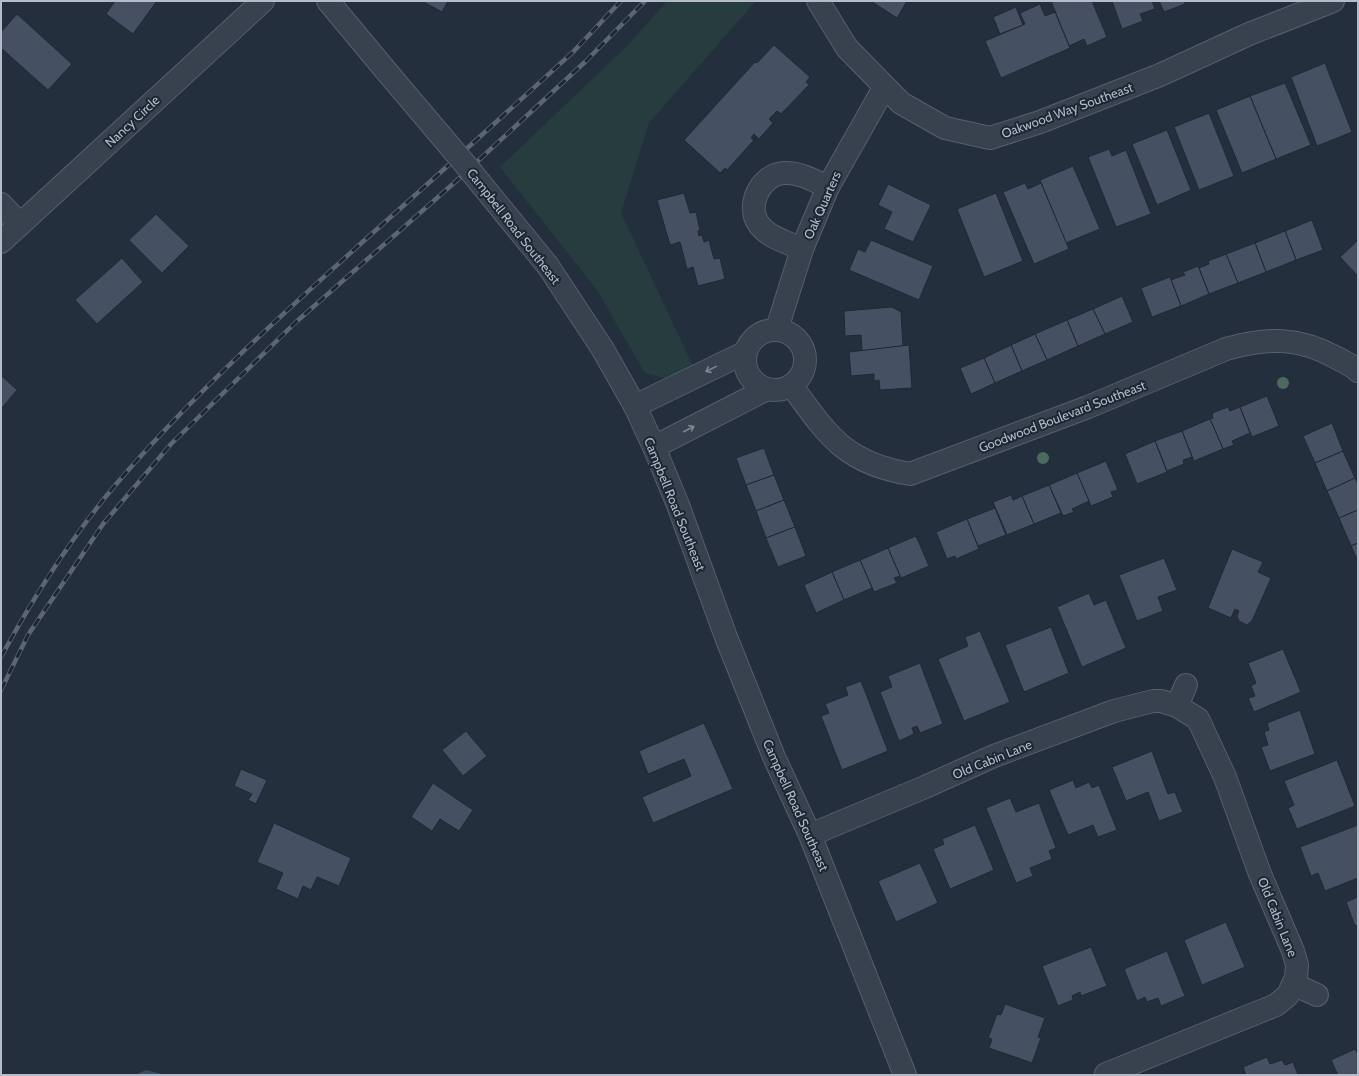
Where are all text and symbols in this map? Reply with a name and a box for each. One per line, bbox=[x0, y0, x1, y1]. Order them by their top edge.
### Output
street label: Oakwood Way Southeast bbox=[999, 79, 1135, 141]
street label: Nancy Circle bbox=[101, 92, 163, 150]
street label: Campbell Road Southeast bbox=[464, 165, 565, 288]
street label: Oak Quarters bbox=[800, 168, 844, 241]
one-way arrow bbox=[705, 366, 717, 373]
street label: Goodwood Boulevard Southeast bbox=[976, 376, 1148, 455]
one-way arrow bbox=[682, 425, 694, 433]
street label: Campbell Road Southeast bbox=[641, 435, 709, 574]
street label: Old Cabin Lane bbox=[950, 736, 1034, 782]
street label: Campbell Road Southeast bbox=[760, 737, 833, 874]
street label: Old Cabin Lane bbox=[1255, 875, 1301, 959]

